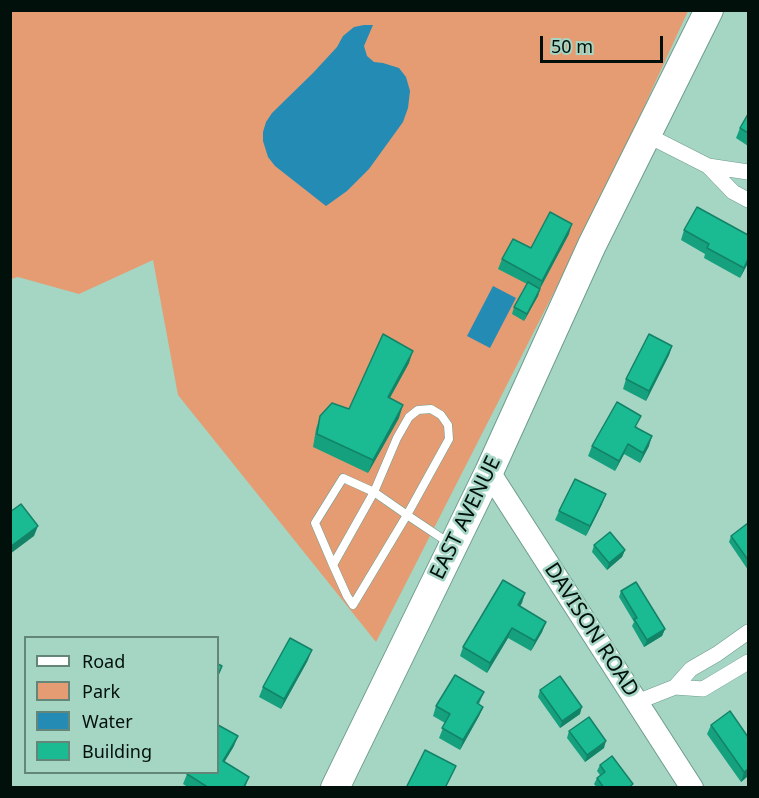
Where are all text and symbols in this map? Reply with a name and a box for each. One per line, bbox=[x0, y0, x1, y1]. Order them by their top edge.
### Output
scale bar bbox=[543, 24, 666, 62]
text: 50 m bbox=[551, 34, 593, 58]
street label: EAST AVENUE bbox=[425, 452, 507, 584]
street label: DAVISON ROAD bbox=[538, 558, 644, 702]
legend bbox=[24, 636, 219, 774]
text: Road bbox=[82, 649, 125, 673]
text: Park bbox=[82, 679, 120, 703]
text: Water bbox=[82, 709, 133, 733]
text: Building bbox=[82, 739, 152, 763]

